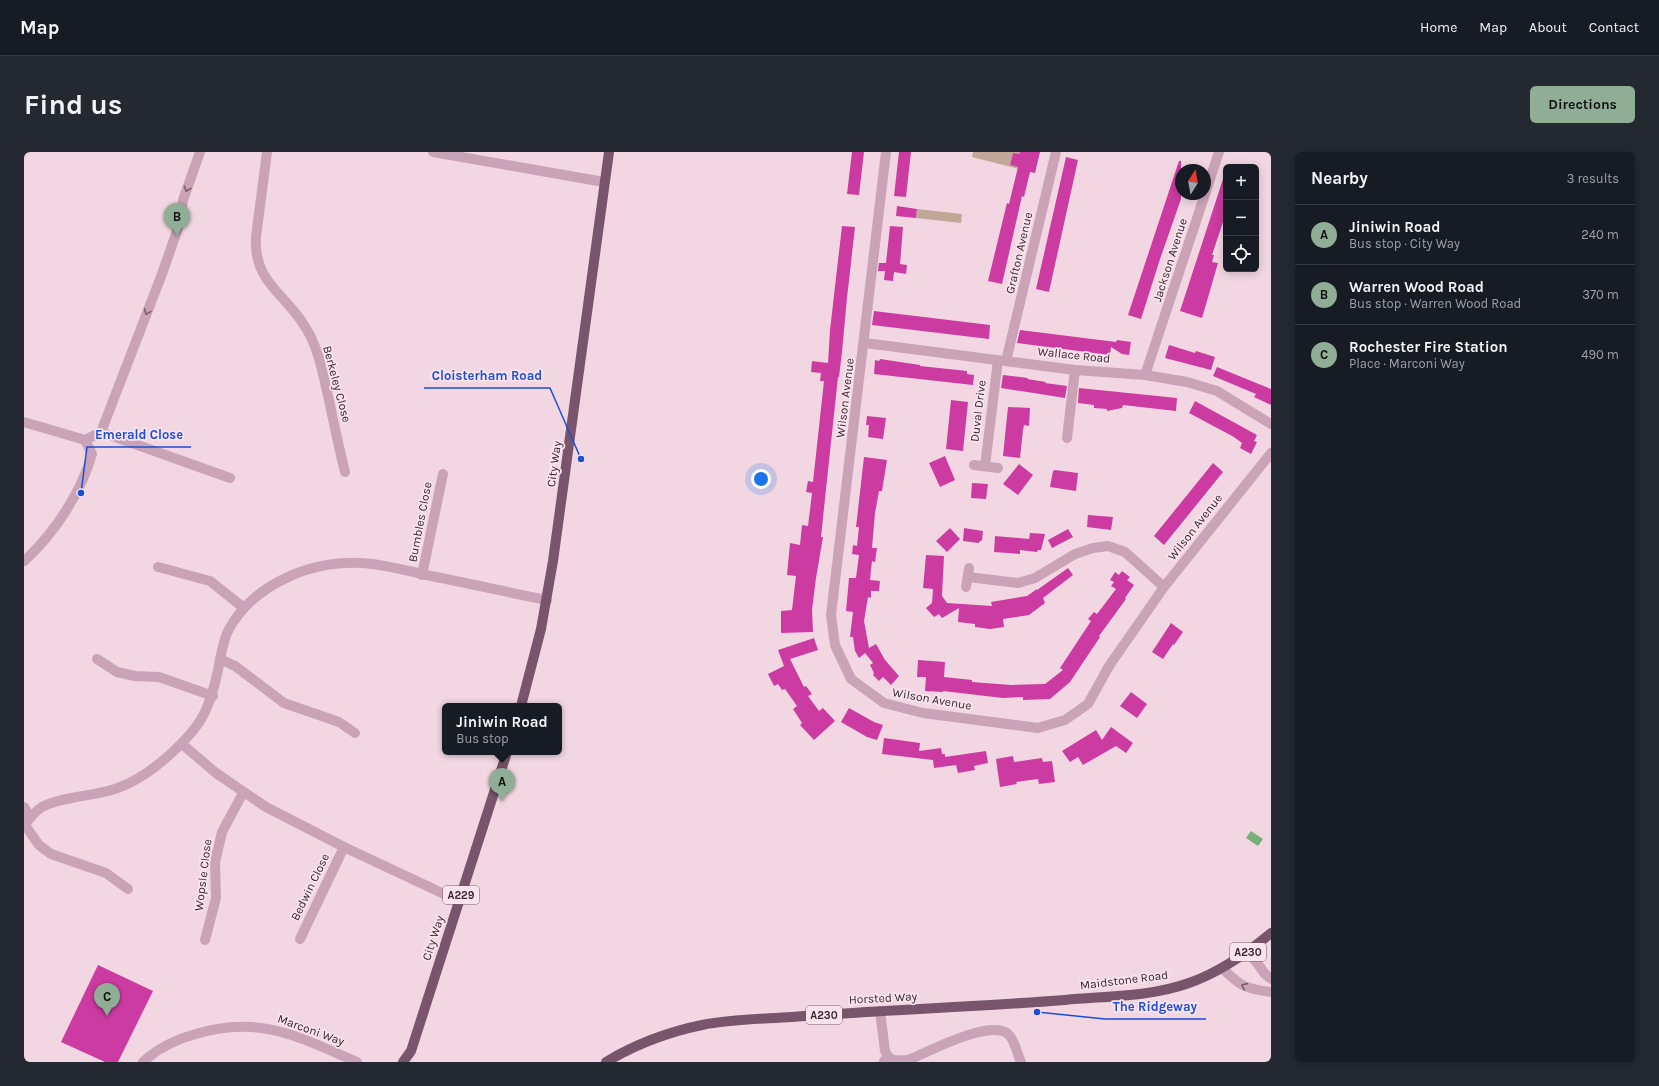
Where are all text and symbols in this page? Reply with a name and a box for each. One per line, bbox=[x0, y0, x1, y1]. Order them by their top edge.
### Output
text: Map bbox=[20, 17, 59, 39]
text: Home bbox=[1420, 19, 1457, 36]
text: Map bbox=[1479, 19, 1507, 36]
text: About bbox=[1529, 19, 1567, 36]
text: Contact bbox=[1589, 19, 1639, 36]
button: Directions bbox=[1530, 86, 1635, 123]
text: Find us bbox=[24, 88, 123, 121]
north arrow bbox=[1175, 164, 1211, 200]
map controls bbox=[1223, 164, 1259, 272]
button: + bbox=[1223, 164, 1259, 200]
text: Nearby bbox=[1311, 168, 1368, 188]
text: 3 results bbox=[1567, 171, 1619, 186]
one-way arrow bbox=[183, 185, 192, 192]
button: − bbox=[1223, 200, 1259, 236]
pin: B bbox=[164, 203, 190, 236]
street label: Grafton Avenue bbox=[1003, 211, 1035, 295]
street label: Jackson Avenue bbox=[1150, 217, 1190, 303]
text: Jiniwin Road bbox=[1349, 218, 1440, 236]
text: A bbox=[1320, 227, 1328, 242]
text: 240 m bbox=[1581, 227, 1619, 242]
button: locate bbox=[1223, 236, 1259, 272]
text: Bus stop · City Way bbox=[1349, 236, 1460, 251]
text: Warren Wood Road bbox=[1349, 278, 1484, 296]
text: B bbox=[1320, 287, 1328, 302]
text: 370 m bbox=[1582, 287, 1619, 302]
text: Bus stop · Warren Wood Road bbox=[1349, 296, 1521, 311]
one-way arrow bbox=[144, 309, 152, 316]
text: Rochester Fire Station bbox=[1349, 338, 1508, 356]
street label: Berkeley Close bbox=[320, 344, 354, 424]
street label: Wallace Road bbox=[1037, 344, 1111, 366]
text: C bbox=[1320, 347, 1328, 362]
text: 490 m bbox=[1581, 347, 1619, 362]
text: Place · Marconi Way bbox=[1349, 356, 1465, 371]
street label: Wilson Avenue bbox=[833, 357, 857, 439]
callout: Cloisterham Road bbox=[424, 363, 550, 388]
text: Cloisterham Road bbox=[432, 368, 542, 383]
street label: Duval Drive bbox=[967, 379, 989, 443]
callout: Emerald Close bbox=[87, 422, 191, 447]
text: Emerald Close bbox=[95, 427, 183, 442]
street label: City Way bbox=[544, 440, 564, 488]
your location bbox=[751, 469, 771, 489]
street label: Bumbles Close bbox=[405, 481, 435, 563]
street label: Wilson Avenue bbox=[1165, 491, 1225, 563]
street label: Wilson Avenue bbox=[891, 685, 973, 713]
popup bbox=[442, 703, 562, 755]
text: Jiniwin Road bbox=[456, 713, 548, 731]
text: Bus stop bbox=[456, 731, 509, 746]
pin: A bbox=[489, 768, 515, 801]
street label: Wopsle Close bbox=[192, 838, 214, 912]
street label: Bedwin Close bbox=[288, 851, 332, 923]
road number: A229 bbox=[443, 886, 479, 904]
street label: City Way bbox=[419, 913, 447, 962]
road number: A230 bbox=[1230, 943, 1266, 961]
street label: Maidstone Road bbox=[1079, 968, 1169, 992]
pin: C bbox=[94, 983, 120, 1016]
one-way arrow bbox=[1240, 983, 1248, 991]
street label: Horsted Way bbox=[848, 989, 918, 1007]
callout: The Ridgeway bbox=[1105, 994, 1206, 1019]
text: The Ridgeway bbox=[1113, 999, 1198, 1014]
road number: A230 bbox=[806, 1006, 842, 1024]
street label: Marconi Way bbox=[276, 1011, 347, 1049]

